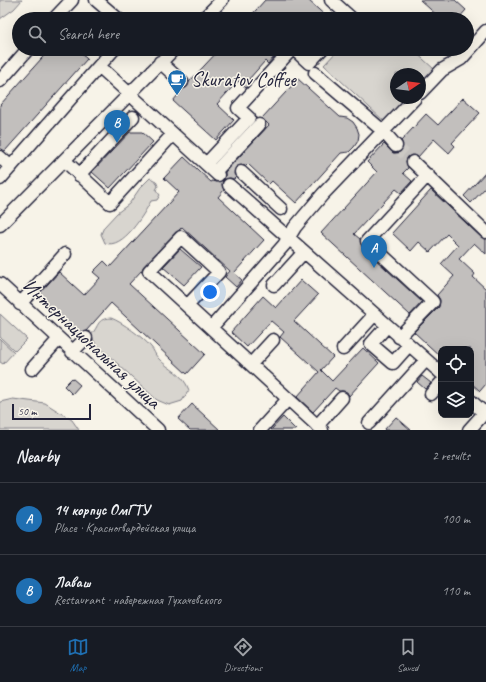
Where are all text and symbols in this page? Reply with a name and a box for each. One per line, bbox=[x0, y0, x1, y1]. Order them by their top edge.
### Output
search box bbox=[12, 12, 474, 56]
icon: search bbox=[26, 23, 48, 45]
text: Search here bbox=[58, 25, 119, 44]
place label: Skuratov Coffee bbox=[191, 67, 297, 92]
cafe icon: Skuratov Coffee bbox=[166, 68, 188, 96]
north arrow bbox=[390, 68, 426, 104]
pin: B bbox=[104, 110, 130, 143]
pin: A bbox=[361, 235, 387, 268]
street label: Интернациональная улица bbox=[17, 273, 167, 415]
your location bbox=[200, 282, 220, 302]
map controls bbox=[438, 346, 474, 418]
button: locate bbox=[438, 346, 474, 382]
button: layers bbox=[438, 382, 474, 418]
scale bar bbox=[12, 402, 91, 421]
text: 50 m bbox=[18, 404, 37, 418]
text: Nearby bbox=[16, 446, 59, 467]
text: 2 results bbox=[432, 448, 470, 464]
text: 14 корпус ОмГТУ bbox=[54, 501, 150, 520]
text: A bbox=[26, 511, 32, 527]
text: 100 m bbox=[442, 511, 470, 527]
text: Place · Красногвардейская улица bbox=[54, 520, 195, 536]
text: Лаваш bbox=[54, 573, 91, 592]
text: B bbox=[26, 583, 32, 599]
text: 110 m bbox=[442, 583, 470, 599]
text: Restaurant · набережная Тухачевского bbox=[54, 592, 221, 608]
tab: Map bbox=[67, 636, 89, 674]
tab: Directions bbox=[224, 636, 262, 674]
tab: Saved bbox=[397, 636, 419, 674]

